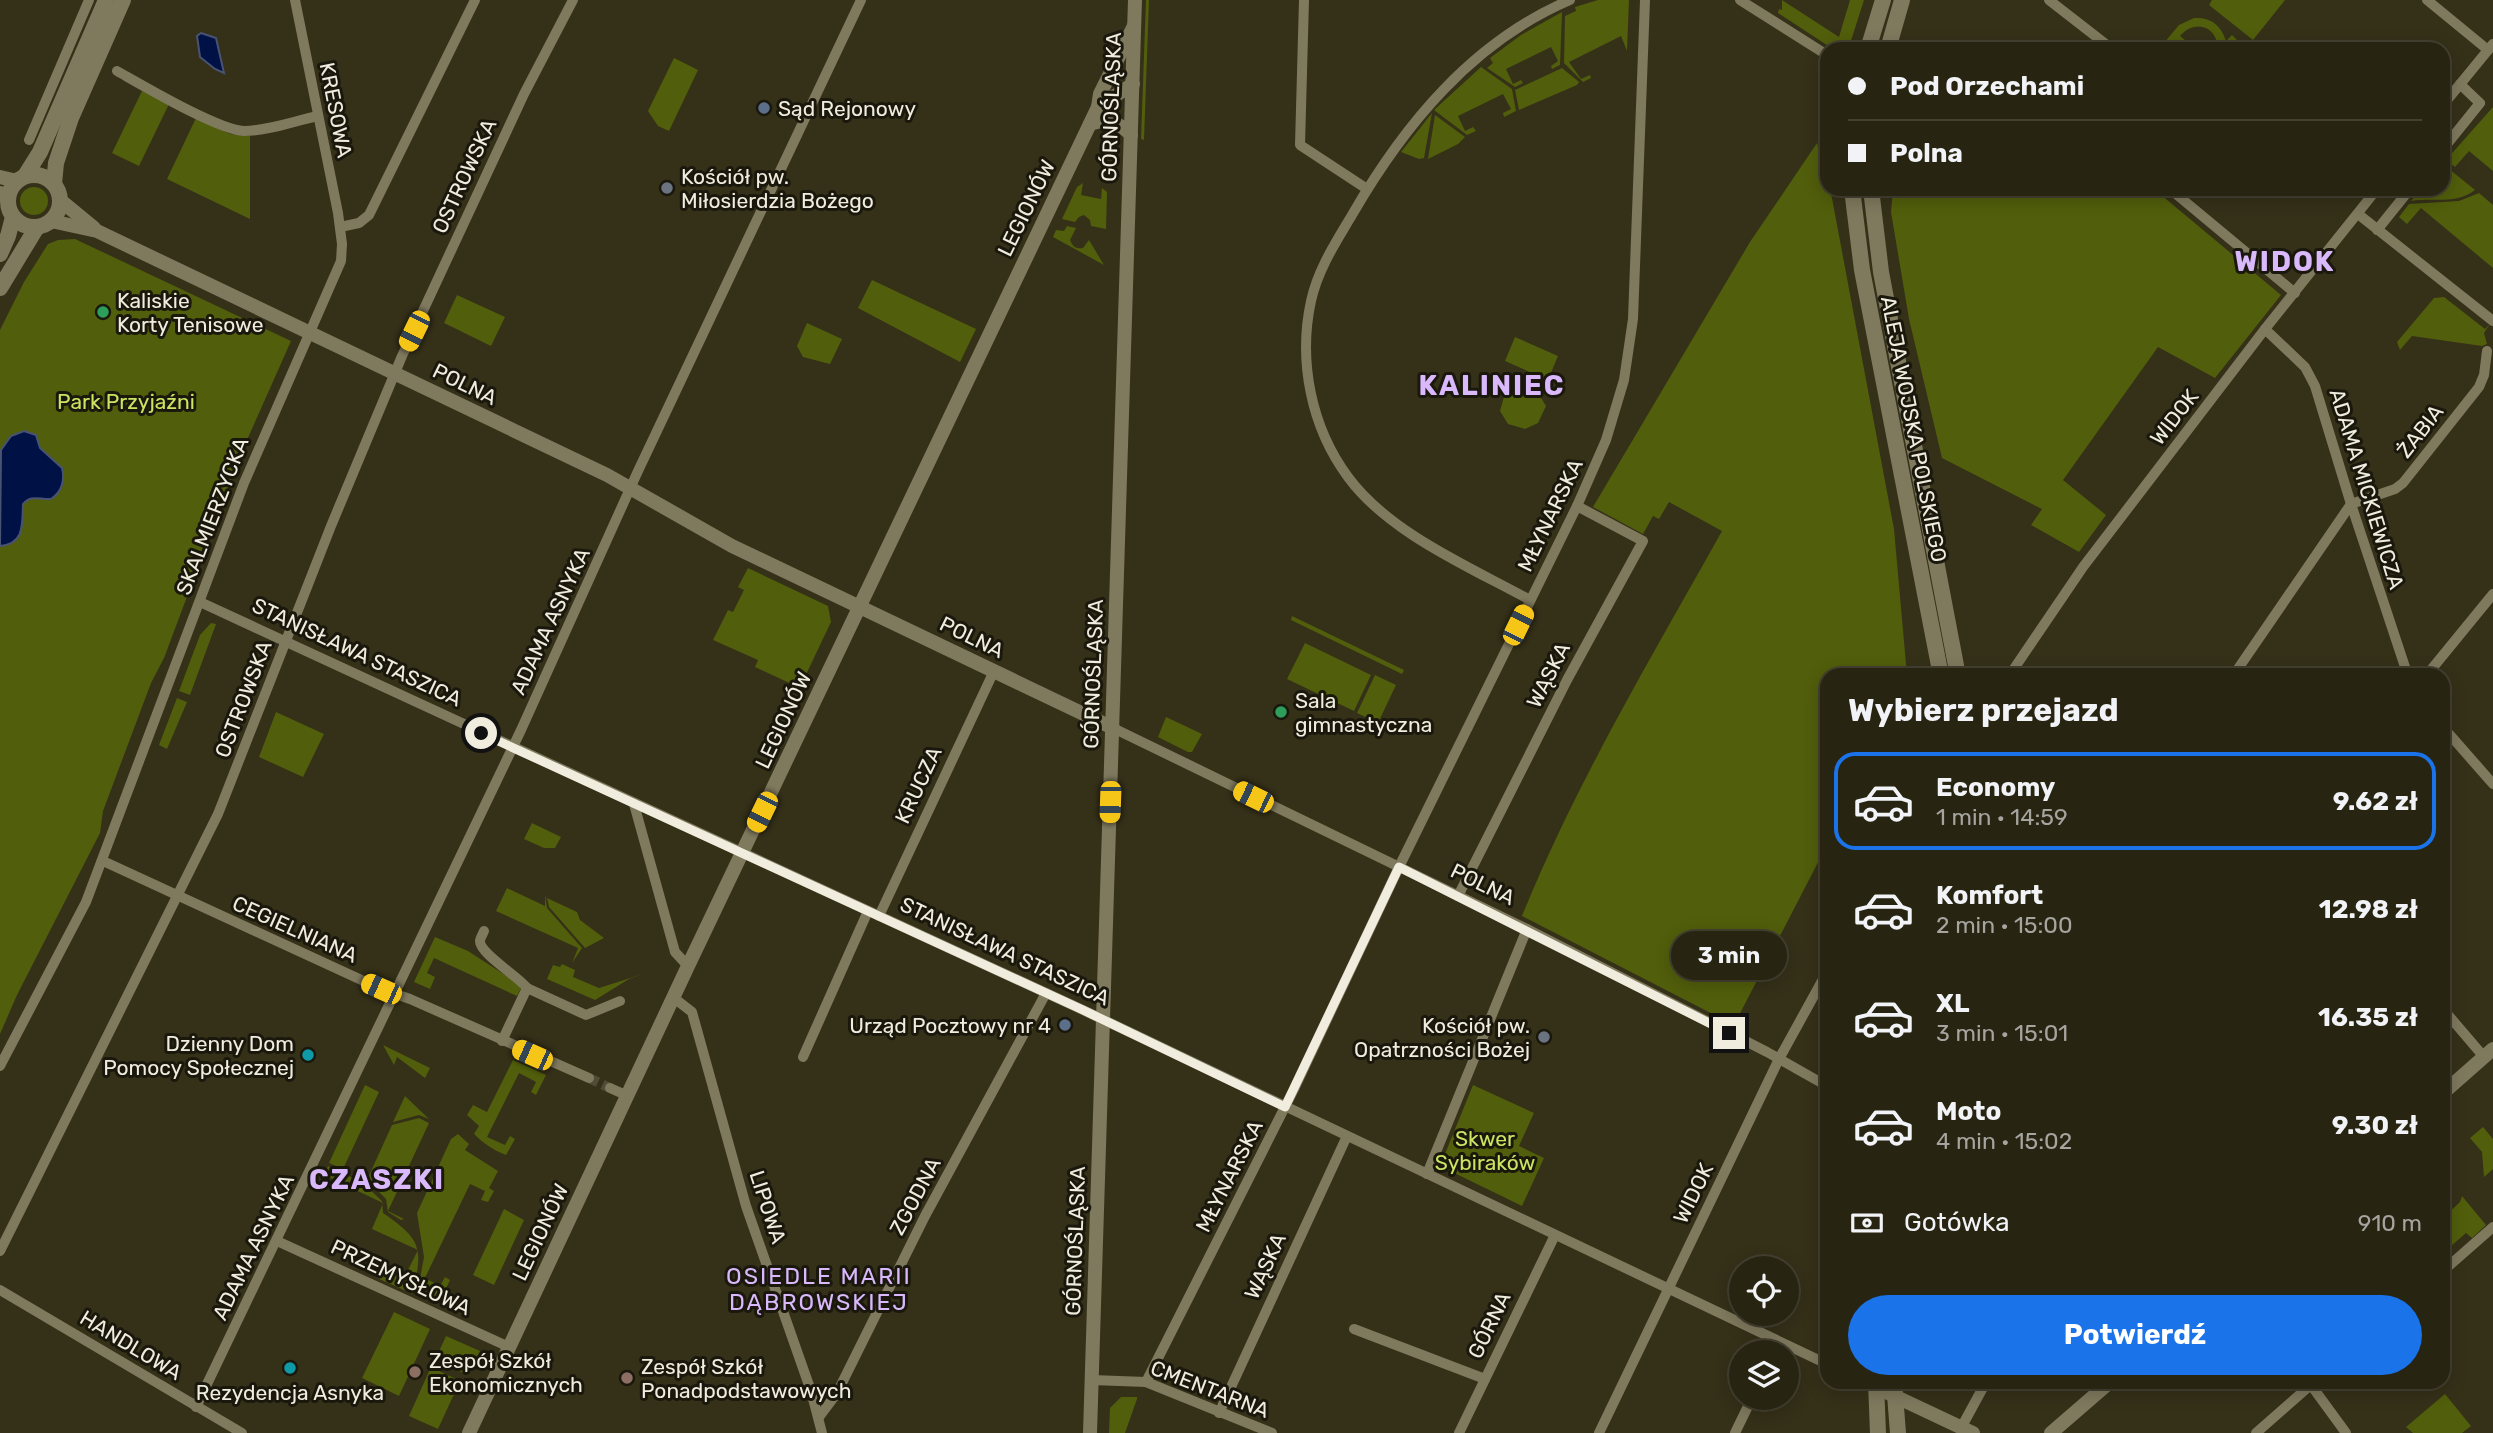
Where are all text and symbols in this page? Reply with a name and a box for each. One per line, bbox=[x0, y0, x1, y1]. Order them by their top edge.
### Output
street label: GÓRNOŚLĄSKA bbox=[1096, 32, 1126, 182]
street label: KRESOWA bbox=[315, 60, 357, 160]
text: Pod Orzechami bbox=[1890, 71, 2084, 102]
place label: Sąd Rejonowy bbox=[778, 96, 916, 121]
marker: Sąd Rejonowy bbox=[756, 100, 772, 116]
street label: OSTROWSKA bbox=[427, 115, 501, 237]
text: Polna bbox=[1890, 138, 1963, 169]
street label: LEGIONÓW bbox=[992, 156, 1060, 260]
place label: Kościół pw. Miłosierdzia Bożego bbox=[681, 164, 874, 213]
marker: Kościół pw. Miłosierdzia Bożego bbox=[659, 180, 675, 196]
district label: WIDOK bbox=[2235, 245, 2335, 278]
place label: Kaliskie Korty Tenisowe bbox=[117, 288, 263, 337]
street label: ALEJA WOJSKA POLSKIEGO bbox=[1876, 294, 1952, 564]
marker: Kaliskie Korty Tenisowe bbox=[95, 304, 111, 320]
car bbox=[396, 308, 433, 354]
street label: POLNA bbox=[429, 358, 501, 410]
district label: KALINIEC bbox=[1419, 369, 1566, 402]
street label: WIDOK bbox=[2144, 384, 2204, 450]
street label: ADAMA MICKIEWICZA bbox=[2325, 386, 2409, 592]
park label: Park Przyjaźni bbox=[57, 389, 195, 414]
street label: ŻABIA bbox=[2392, 399, 2448, 463]
street label: SKALMIERZYCKA bbox=[170, 434, 254, 598]
street label: MŁYNARSKA bbox=[1512, 455, 1588, 575]
street label: ADAMA ASNYKA bbox=[505, 544, 595, 698]
street label: STANISŁAWA STASZICA bbox=[248, 592, 466, 712]
street label: GÓRNOŚLĄSKA bbox=[1078, 599, 1108, 749]
car bbox=[1500, 602, 1537, 648]
street label: POLNA bbox=[936, 611, 1008, 663]
street label: OSTROWSKA bbox=[209, 637, 277, 761]
street label: WĄSKA bbox=[1521, 638, 1575, 712]
street label: LEGIONÓW bbox=[750, 668, 816, 772]
place label: Sala gimnastyczna bbox=[1295, 688, 1432, 737]
text: Wybierz przejazd bbox=[1848, 691, 2119, 729]
marker: Sala gimnastyczna bbox=[1273, 704, 1289, 720]
route start bbox=[465, 717, 497, 749]
street label: KRUCZA bbox=[889, 743, 947, 827]
icon: car bbox=[1852, 770, 1915, 833]
text: Economy bbox=[1936, 772, 2055, 803]
car bbox=[1230, 778, 1277, 816]
car bbox=[1099, 781, 1122, 823]
text: 9.62 zł bbox=[2333, 786, 2418, 817]
car bbox=[744, 789, 781, 835]
text: 1 min · 14:59 bbox=[1936, 803, 2068, 831]
street label: POLNA bbox=[1447, 858, 1519, 910]
icon: car bbox=[1852, 878, 1915, 941]
text: Komfort bbox=[1936, 880, 2043, 911]
street label: CEGIELNIANA bbox=[229, 890, 361, 968]
street label: STANISŁAWA STASZICA bbox=[896, 891, 1114, 1011]
text: 12.98 zł bbox=[2319, 894, 2418, 925]
text: 2 min · 15:00 bbox=[1936, 911, 2073, 939]
callout: 3 min bbox=[1671, 932, 1787, 981]
text: 3 min bbox=[1698, 941, 1760, 969]
car bbox=[358, 971, 405, 1007]
icon: car bbox=[1852, 986, 1915, 1049]
text: XL bbox=[1936, 988, 1969, 1019]
text: 16.35 zł bbox=[2318, 1002, 2418, 1033]
place label: Urząd Pocztowy nr 4 bbox=[849, 1013, 1051, 1038]
place label: Kościół pw. Opatrzności Bożej bbox=[1354, 1013, 1530, 1062]
marker: Urząd Pocztowy nr 4 bbox=[1057, 1017, 1073, 1033]
route end bbox=[1713, 1017, 1745, 1049]
text: 3 min · 15:01 bbox=[1936, 1019, 2068, 1047]
marker: Kościół pw. Opatrzności Bożej bbox=[1536, 1029, 1552, 1045]
place label: Dzienny Dom Pomocy Społecznej bbox=[103, 1031, 294, 1080]
car bbox=[509, 1037, 556, 1073]
marker: Dzienny Dom Pomocy Społecznej bbox=[300, 1047, 316, 1063]
icon: car bbox=[1852, 1094, 1915, 1157]
text: Moto bbox=[1936, 1096, 2001, 1127]
text: 9.30 zł bbox=[2332, 1110, 2418, 1141]
street label: MŁYNARSKA bbox=[1190, 1116, 1268, 1236]
park label: Skwer Sybiraków bbox=[1435, 1126, 1535, 1175]
text: 4 min · 15:02 bbox=[1936, 1127, 2072, 1155]
street label: ZGODNA bbox=[884, 1153, 946, 1239]
street label: WIDOK bbox=[1668, 1158, 1718, 1227]
district label: CZASZKI bbox=[309, 1163, 445, 1196]
street label: GÓRNOŚLĄSKA bbox=[1060, 1166, 1090, 1316]
street label: LIPOWA bbox=[744, 1167, 792, 1247]
street label: ADAMA ASNYKA bbox=[207, 1170, 299, 1324]
street label: LEGIONÓW bbox=[507, 1180, 573, 1284]
icon: cash bbox=[1848, 1204, 1886, 1242]
text: Gotówka bbox=[1904, 1207, 2010, 1238]
text: 910 m bbox=[2358, 1209, 2422, 1237]
street label: WĄSKA bbox=[1239, 1229, 1291, 1303]
street label: PRZEMYSŁOWA bbox=[327, 1234, 475, 1320]
map controls bbox=[1729, 1256, 1799, 1410]
button: locate bbox=[1729, 1256, 1799, 1326]
district label: OSIEDLE MARII DĄBROWSKIEJ bbox=[726, 1262, 912, 1316]
street label: GÓRNA bbox=[1462, 1288, 1516, 1362]
button: Potwierdź bbox=[1848, 1295, 2422, 1375]
street label: HANDLOWA bbox=[76, 1305, 186, 1385]
button: layers bbox=[1729, 1340, 1799, 1410]
place label: Zespół Szkół Ekonomicznych bbox=[429, 1348, 583, 1397]
place label: Zespół Szkół Ponadpodstawowych bbox=[641, 1354, 851, 1403]
street label: CMENTARNA bbox=[1147, 1355, 1273, 1423]
marker: Rezydencja Asnyka bbox=[282, 1360, 298, 1376]
marker: Zespół Szkół Ekonomicznych bbox=[407, 1364, 423, 1380]
marker: Zespół Szkół Ponadpodstawowych bbox=[619, 1370, 635, 1386]
place label: Rezydencja Asnyka bbox=[196, 1380, 384, 1405]

